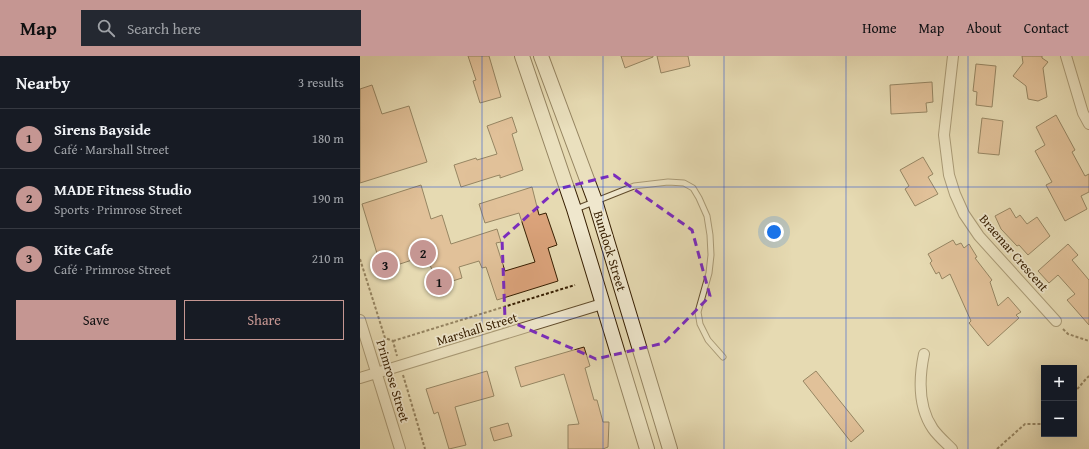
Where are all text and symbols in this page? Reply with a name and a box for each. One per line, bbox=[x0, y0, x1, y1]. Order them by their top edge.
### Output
search box bbox=[81, 10, 361, 46]
text: Map bbox=[20, 14, 57, 42]
icon: search bbox=[95, 17, 117, 39]
text: Search here bbox=[127, 18, 201, 39]
text: Home bbox=[862, 18, 897, 38]
text: Map bbox=[919, 18, 944, 38]
text: About bbox=[966, 18, 1002, 38]
text: Contact bbox=[1024, 18, 1069, 38]
text: Nearby bbox=[16, 70, 70, 95]
text: 3 results bbox=[298, 73, 344, 92]
text: Sirens Bayside bbox=[54, 119, 151, 140]
text: 1 bbox=[26, 129, 32, 148]
text: 180 m bbox=[312, 129, 344, 148]
text: Café · Marshall Street bbox=[54, 140, 169, 159]
text: MADE Fitness Studio bbox=[54, 179, 192, 200]
text: 2 bbox=[26, 189, 32, 208]
text: 190 m bbox=[312, 189, 344, 208]
text: Sports · Primrose Street bbox=[54, 200, 182, 219]
street label: Bundock Street bbox=[589, 208, 631, 294]
street label: Braemar Crescent bbox=[975, 210, 1053, 296]
your location bbox=[764, 222, 784, 242]
pin: 2 bbox=[410, 238, 436, 268]
text: Kite Cafe bbox=[54, 239, 113, 260]
text: 3 bbox=[26, 249, 32, 268]
text: 210 m bbox=[312, 249, 344, 268]
pin: 3 bbox=[372, 250, 398, 280]
text: Café · Primrose Street bbox=[54, 260, 171, 279]
pin: 1 bbox=[426, 267, 452, 297]
button: Save bbox=[16, 300, 176, 340]
button: Share bbox=[184, 300, 344, 340]
street label: Marshall Street bbox=[434, 308, 520, 350]
street label: Primrose Street bbox=[371, 337, 415, 425]
map controls bbox=[1041, 365, 1077, 437]
button: + bbox=[1041, 365, 1077, 401]
button: − bbox=[1041, 401, 1077, 437]

